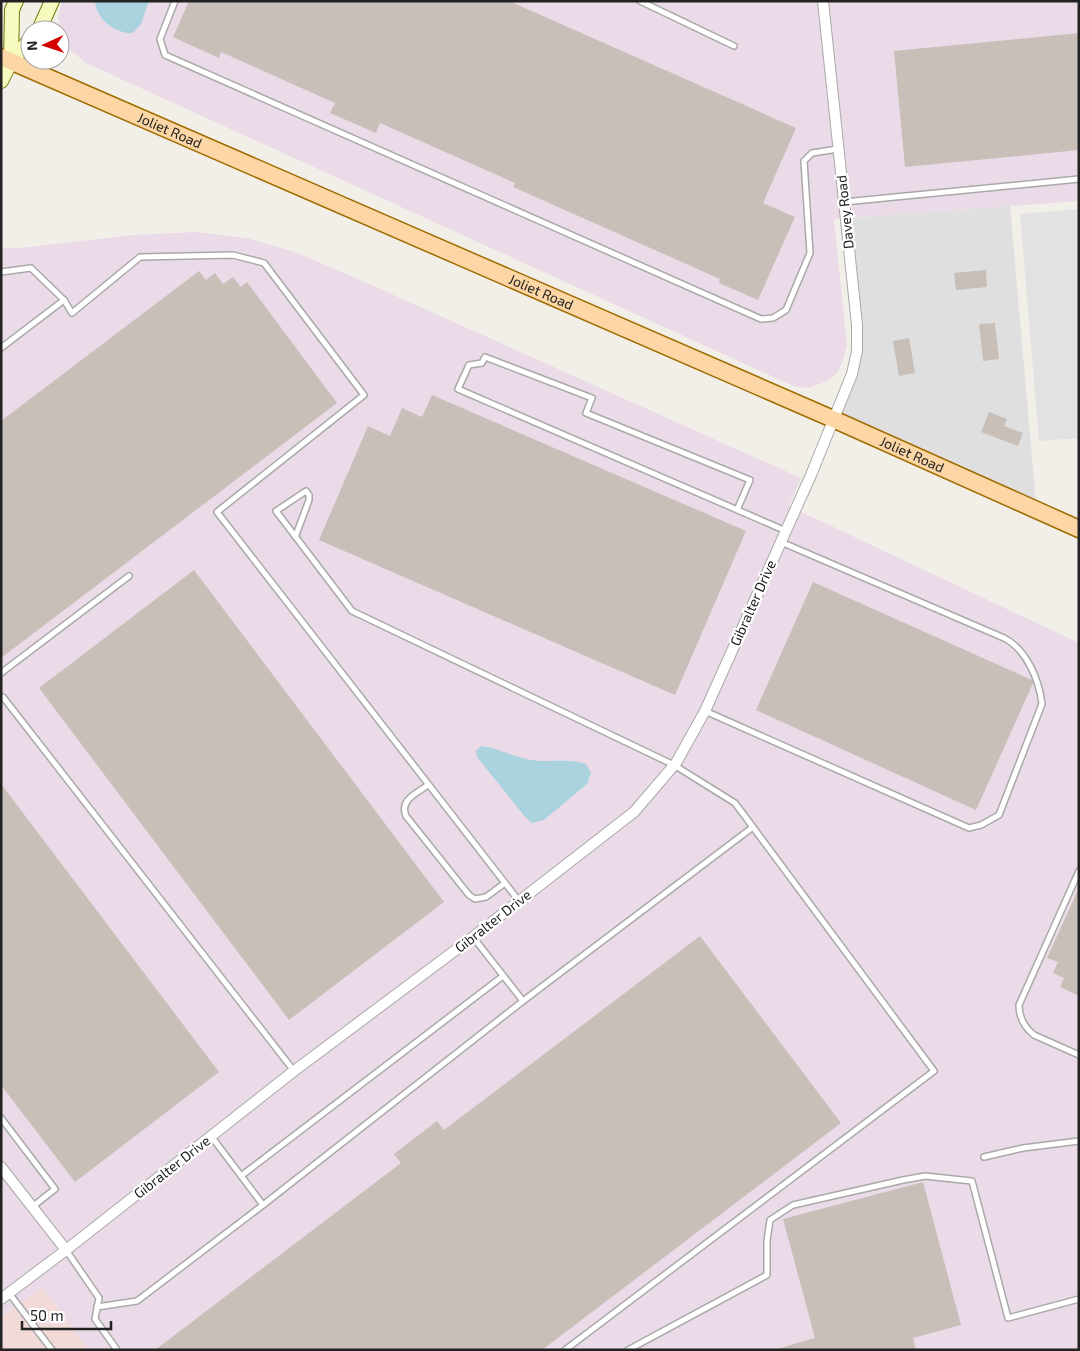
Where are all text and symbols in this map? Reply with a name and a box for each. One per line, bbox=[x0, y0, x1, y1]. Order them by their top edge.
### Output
north arrow bbox=[20, 20, 70, 70]
text: N bbox=[23, 40, 40, 51]
street label: Joliet Road bbox=[135, 108, 205, 151]
street label: Davey Road bbox=[832, 174, 857, 250]
street label: Joliet Road bbox=[506, 270, 576, 313]
street label: Joliet Road bbox=[878, 432, 947, 476]
street label: Gibralter Drive bbox=[726, 557, 779, 648]
street label: Gibralter Drive bbox=[451, 886, 534, 956]
street label: Gibralter Drive bbox=[130, 1132, 213, 1202]
scale bar bbox=[22, 1298, 111, 1330]
text: 50 m bbox=[30, 1306, 64, 1324]

